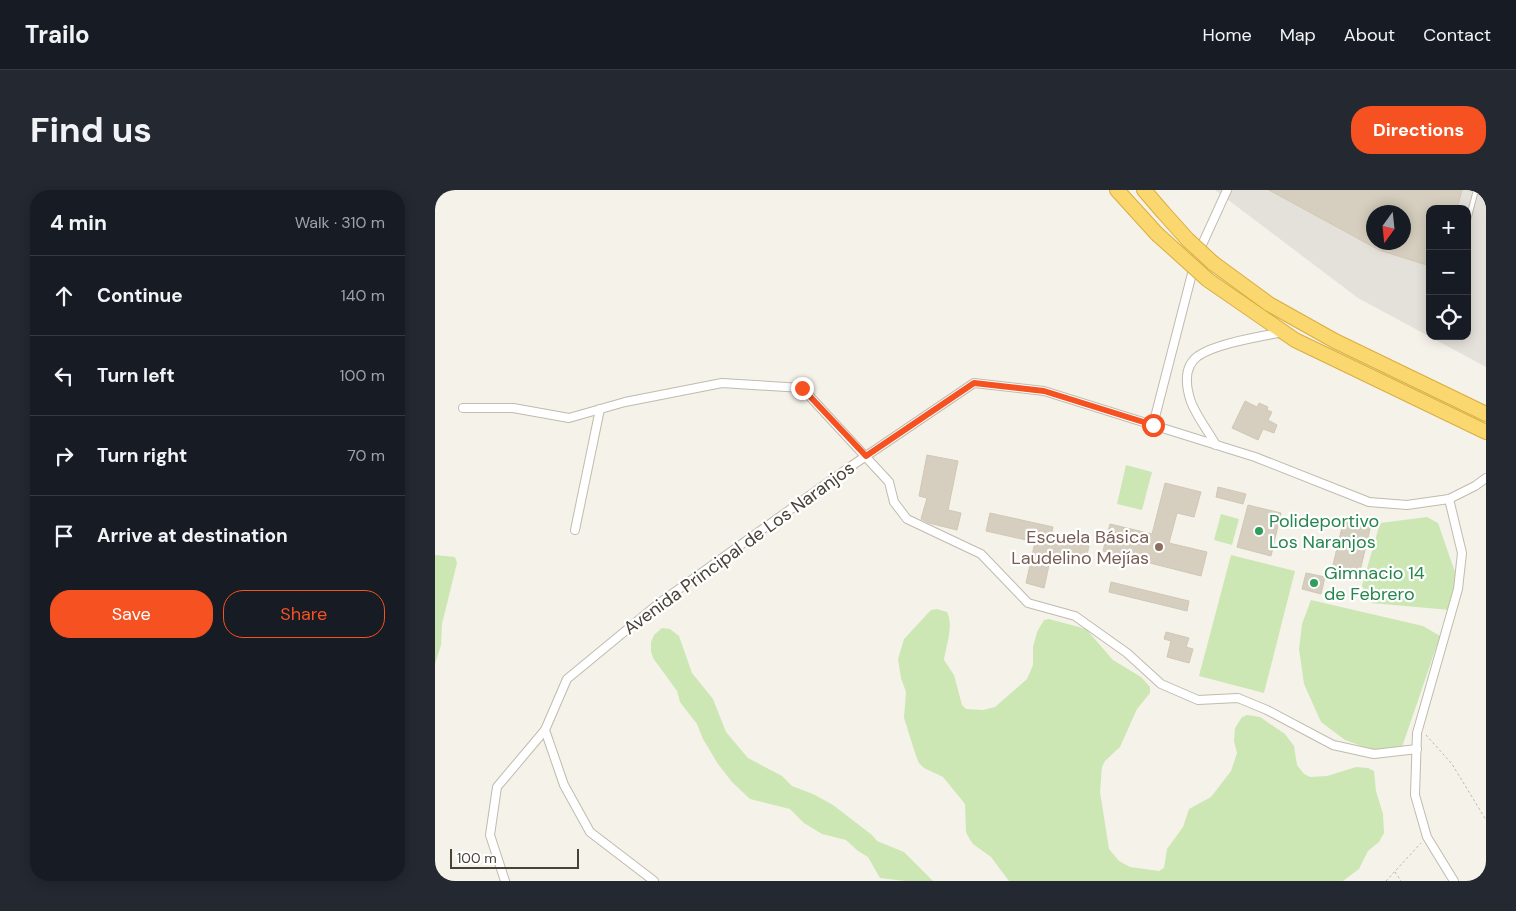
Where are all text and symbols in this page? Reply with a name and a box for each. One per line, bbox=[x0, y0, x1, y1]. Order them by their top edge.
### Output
text: Trailo bbox=[25, 19, 90, 50]
text: Home bbox=[1202, 23, 1252, 47]
text: Map bbox=[1280, 23, 1316, 47]
text: About bbox=[1344, 23, 1395, 47]
text: Contact bbox=[1423, 23, 1491, 47]
button: Directions bbox=[1351, 106, 1486, 154]
text: Find us bbox=[30, 107, 152, 153]
north arrow bbox=[1366, 205, 1411, 250]
map controls bbox=[1426, 205, 1471, 340]
button: + bbox=[1426, 205, 1471, 250]
text: 4 min bbox=[50, 209, 107, 237]
text: Walk · 310 m bbox=[295, 212, 385, 233]
button: − bbox=[1426, 250, 1471, 295]
icon: ahead bbox=[50, 282, 78, 310]
text: Continue bbox=[97, 283, 183, 308]
text: 140 m bbox=[341, 285, 385, 306]
button: locate bbox=[1426, 295, 1471, 340]
icon: left bbox=[50, 362, 78, 390]
text: Turn left bbox=[97, 363, 175, 388]
text: 100 m bbox=[340, 365, 385, 386]
route end bbox=[791, 377, 814, 400]
route start bbox=[1142, 414, 1165, 437]
icon: right bbox=[50, 442, 78, 470]
text: Turn right bbox=[97, 443, 187, 468]
text: 70 m bbox=[347, 445, 385, 466]
street label: Avenida Principal de Los Naranjos bbox=[619, 456, 859, 640]
place label: Polideportivo Los Naranjos bbox=[1269, 509, 1379, 554]
icon: arrive bbox=[50, 522, 78, 550]
text: Arrive at destination bbox=[97, 523, 288, 548]
place label: Escuela Básica Laudelino Mejías bbox=[1011, 525, 1149, 570]
marker: Polideportivo Los Naranjos bbox=[1253, 525, 1265, 537]
marker: Escuela Básica Laudelino Mejías bbox=[1153, 541, 1165, 553]
place label: Gimnacio 14 de Febrero bbox=[1324, 561, 1425, 606]
marker: Gimnacio 14 de Febrero bbox=[1308, 577, 1320, 589]
button: Save bbox=[50, 590, 213, 638]
button: Share bbox=[223, 590, 385, 638]
scale bar bbox=[450, 846, 579, 869]
text: 100 m bbox=[457, 849, 497, 867]

